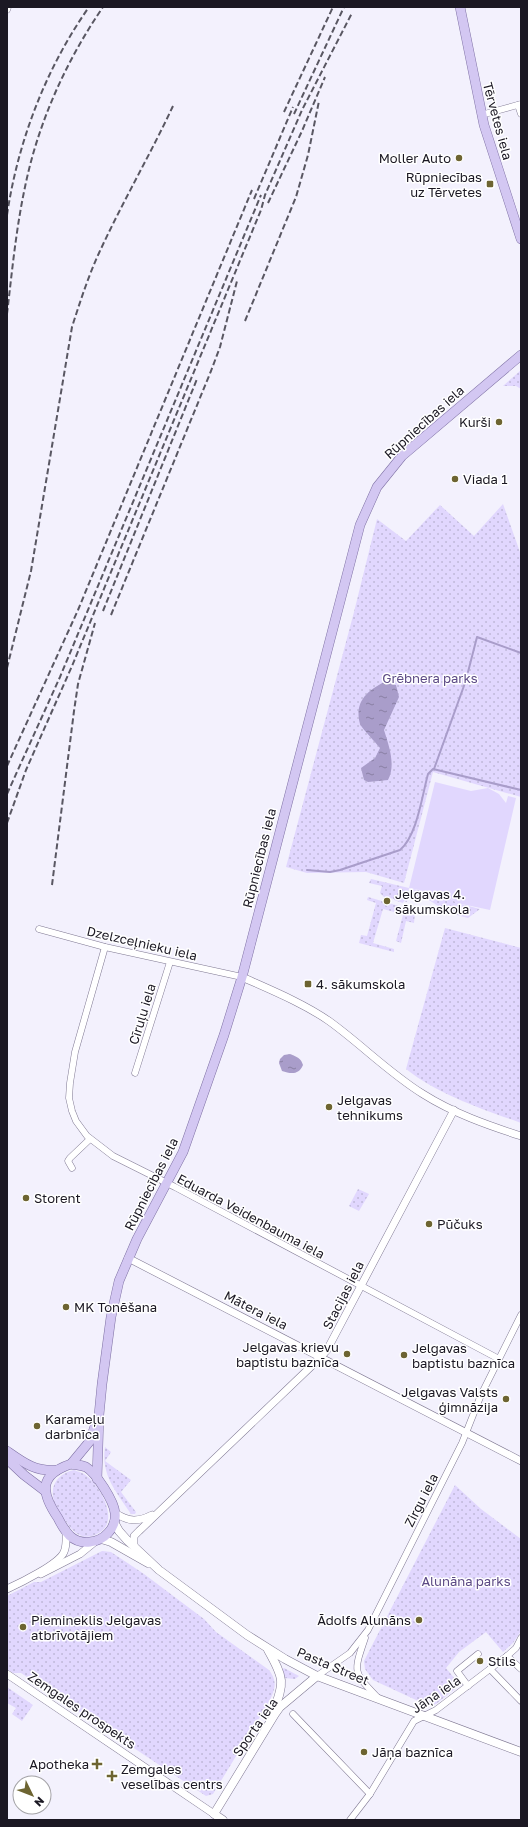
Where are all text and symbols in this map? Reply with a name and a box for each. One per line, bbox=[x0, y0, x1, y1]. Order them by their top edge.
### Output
street label: Tērvetes iela bbox=[480, 80, 516, 162]
place label: Moller Auto bbox=[379, 150, 451, 166]
marker: Moller Auto bbox=[454, 153, 464, 163]
place label: Rūpniecības uz Tērvetes bbox=[406, 169, 482, 200]
marker: Rūpniecības uz Tērvetes bbox=[485, 179, 495, 189]
street label: Rūpniecības iela bbox=[381, 382, 467, 462]
place label: Kurši bbox=[459, 414, 491, 430]
marker: Kurši bbox=[494, 417, 504, 427]
place label: Viada 1 bbox=[463, 471, 507, 487]
marker: Viada 1 bbox=[450, 474, 460, 484]
park label: Grēbnera parks bbox=[382, 670, 478, 686]
street label: Rūpniecības iela bbox=[239, 807, 279, 909]
place label: Jelgavas 4. sākumskola bbox=[395, 886, 469, 917]
marker: Jelgavas 4. sākumskola bbox=[382, 896, 392, 906]
street label: Dzelzceļnieku iela bbox=[85, 923, 199, 963]
place label: 4. sākumskola bbox=[316, 976, 405, 992]
marker: 4. sākumskola bbox=[303, 979, 313, 989]
street label: Cīruļu iela bbox=[125, 982, 159, 1046]
place label: Jelgavas tehnikums bbox=[337, 1092, 403, 1123]
marker: Jelgavas tehnikums bbox=[324, 1102, 334, 1112]
street label: Rūpniecības iela bbox=[121, 1135, 181, 1233]
street label: Eduarda Veidenbauma iela bbox=[174, 1170, 328, 1262]
place label: Storent bbox=[34, 1190, 81, 1206]
marker: Storent bbox=[21, 1193, 31, 1203]
place label: Pūčuks bbox=[437, 1216, 483, 1232]
marker: Pūčuks bbox=[424, 1219, 434, 1229]
street label: Stacijas iela bbox=[319, 1258, 367, 1332]
street label: Mātera iela bbox=[222, 1287, 290, 1333]
place label: MK Tonēšana bbox=[74, 1299, 157, 1315]
marker: MK Tonēšana bbox=[61, 1302, 71, 1312]
place label: Jelgavas krievu baptistu baznīca bbox=[236, 1339, 339, 1370]
place label: Jelgavas baptistu baznīca bbox=[412, 1340, 515, 1371]
marker: Jelgavas krievu baptistu baznīca bbox=[342, 1349, 352, 1359]
marker: Jelgavas baptistu baznīca bbox=[399, 1350, 409, 1360]
place label: Jelgavas Valsts ģimnāzija bbox=[401, 1384, 498, 1415]
marker: Jelgavas Valsts ģimnāzija bbox=[501, 1394, 511, 1404]
place label: Karameļu darbnīca bbox=[45, 1411, 105, 1442]
marker: Karameļu darbnīca bbox=[32, 1421, 42, 1431]
street label: Zirgu iela bbox=[401, 1471, 441, 1529]
park label: Alunāna parks bbox=[421, 1573, 511, 1589]
place label: Piemineklis Jelgavas atbrīvotājiem bbox=[31, 1612, 161, 1643]
place label: Ādolfs Alunāns bbox=[317, 1612, 411, 1628]
marker: Ādolfs Alunāns bbox=[414, 1615, 424, 1625]
marker: Piemineklis Jelgavas atbrīvotājiem bbox=[18, 1622, 28, 1632]
street label: Pasta Street bbox=[294, 1644, 372, 1688]
place label: Stils bbox=[488, 1653, 516, 1669]
marker: Stils bbox=[475, 1656, 485, 1666]
street label: Zemgales prospekts bbox=[25, 1668, 139, 1752]
street label: Jāņa iela bbox=[408, 1672, 464, 1716]
street label: Sporta iela bbox=[229, 1695, 281, 1759]
place label: Jāņa baznīca bbox=[372, 1744, 453, 1760]
marker: Jāņa baznīca bbox=[359, 1747, 369, 1757]
place label: Apotheka bbox=[29, 1756, 89, 1772]
marker: Apotheka bbox=[92, 1759, 102, 1769]
place label: Zemgales veselības centrs bbox=[121, 1761, 223, 1792]
marker: Zemgales veselības centrs bbox=[106, 1770, 118, 1782]
north arrow bbox=[12, 1775, 52, 1815]
text: N bbox=[32, 1795, 47, 1810]

